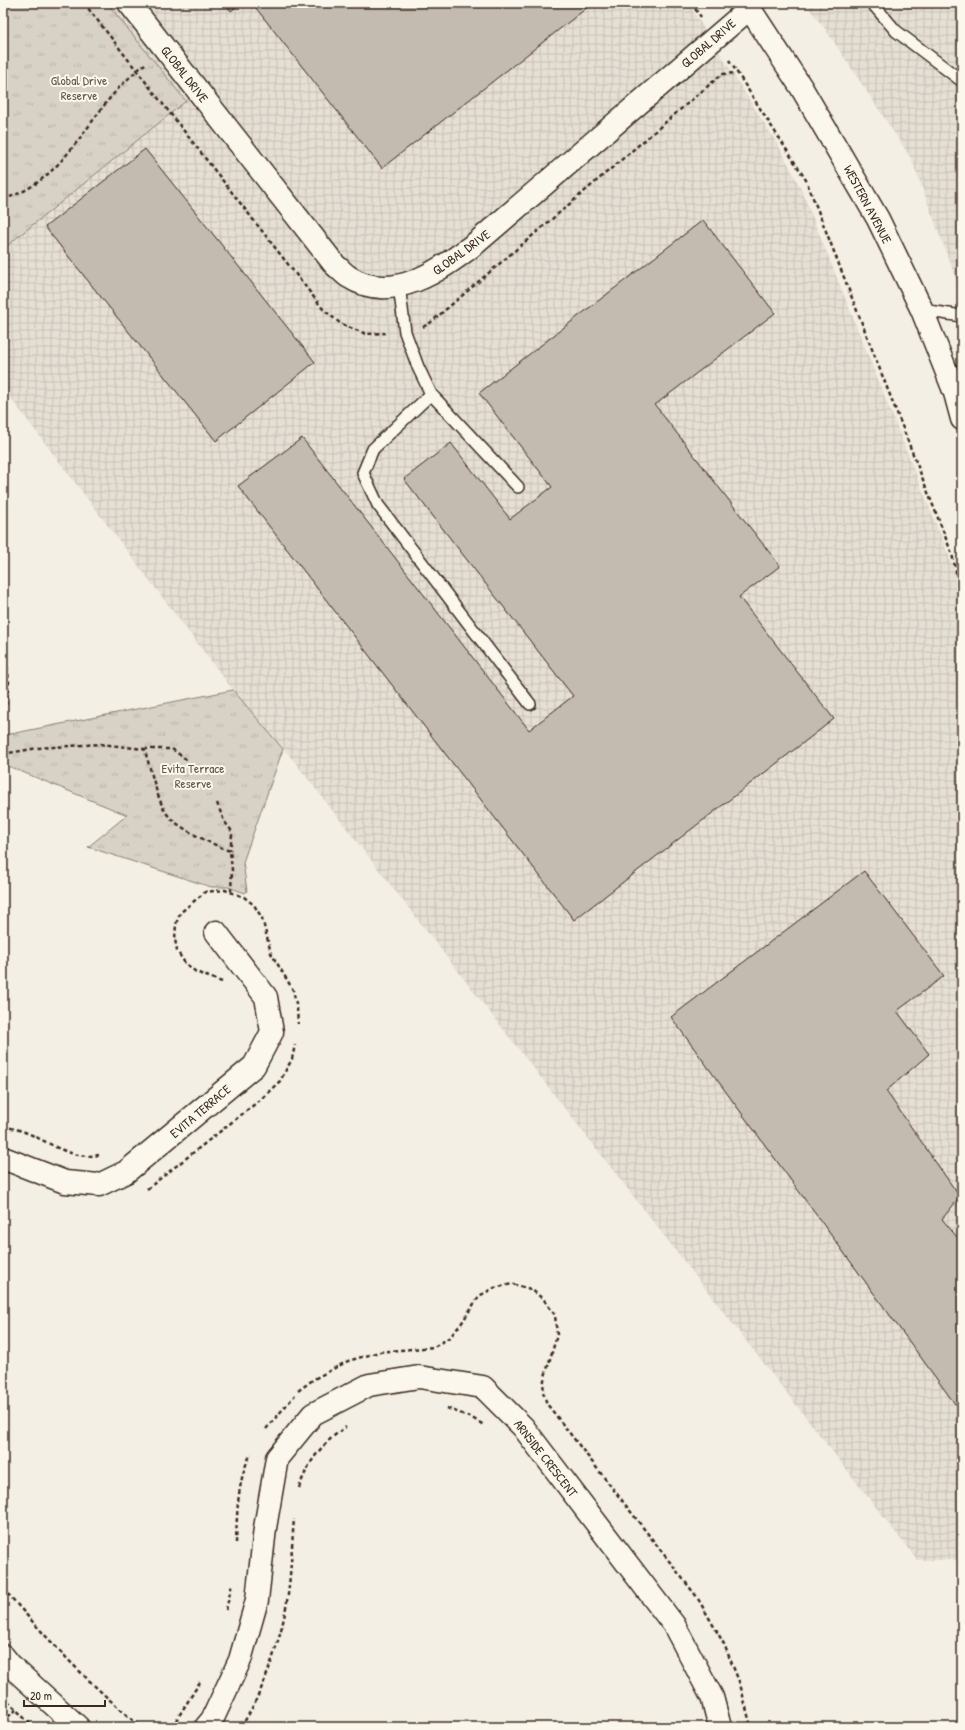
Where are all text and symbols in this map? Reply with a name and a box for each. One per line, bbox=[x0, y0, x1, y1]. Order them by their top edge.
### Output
street label: GLOBAL DRIVE bbox=[677, 14, 739, 72]
street label: GLOBAL DRIVE bbox=[157, 42, 213, 106]
park label: Global Drive Reserve bbox=[51, 71, 107, 104]
street label: WESTERN AVENUE bbox=[840, 162, 896, 247]
street label: GLOBAL DRIVE bbox=[429, 225, 494, 279]
park label: Evita Terrace Reserve bbox=[162, 759, 225, 792]
street label: EVITA TERRACE bbox=[166, 1080, 234, 1142]
street label: ARNSIDE CRESCENT bbox=[510, 1416, 582, 1501]
scale bar bbox=[24, 1682, 105, 1708]
text: 20 m bbox=[30, 1687, 52, 1704]

